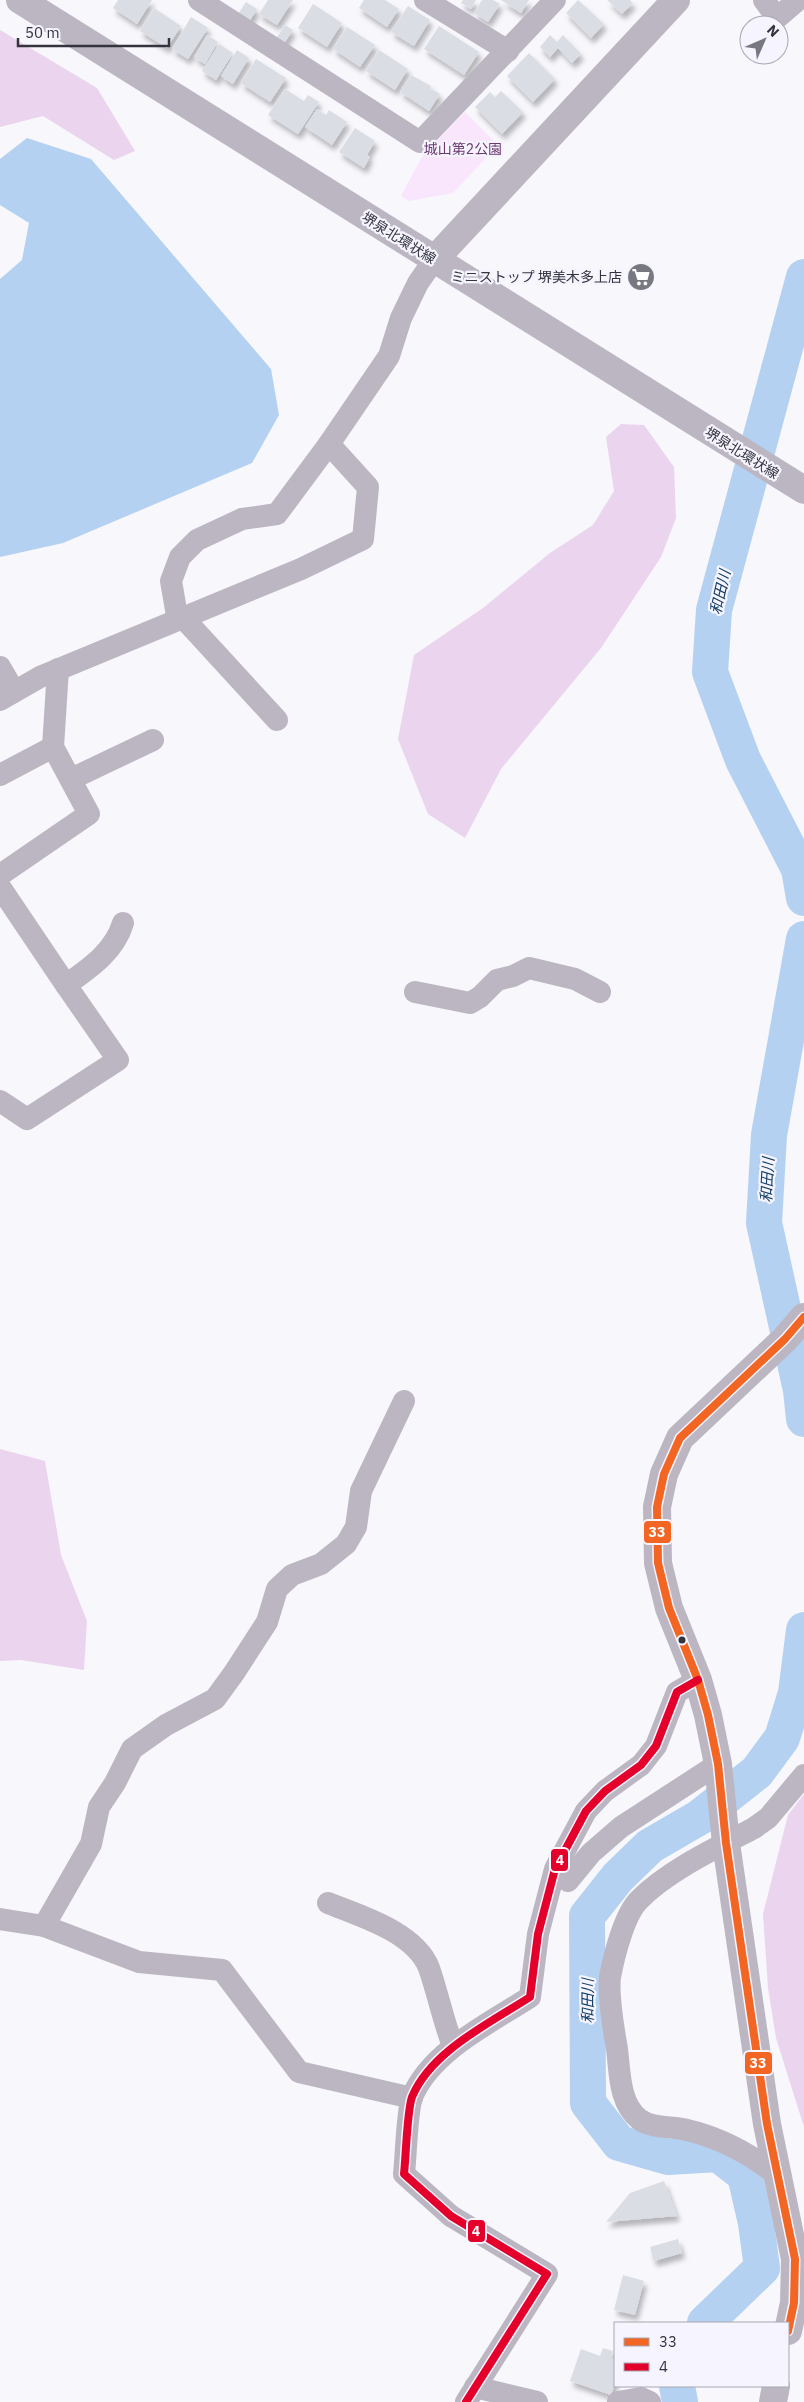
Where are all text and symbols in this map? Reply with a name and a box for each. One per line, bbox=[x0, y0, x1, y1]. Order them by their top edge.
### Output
scale bar bbox=[18, 15, 169, 47]
north arrow bbox=[739, 15, 789, 65]
text: N bbox=[763, 21, 783, 41]
text: 50 m bbox=[25, 23, 60, 42]
park label: 城山第2公園 bbox=[424, 140, 502, 158]
street label: 堺泉北環状線 bbox=[359, 208, 439, 268]
supermarket icon: ミニストップ 堺美木多上店 bbox=[626, 262, 656, 292]
place label: ミニストップ 堺美木多上店 bbox=[451, 268, 622, 286]
street label: 堺泉北環状線 bbox=[702, 423, 782, 483]
water label: 和田川 bbox=[706, 566, 735, 616]
water label: 和田川 bbox=[756, 1155, 778, 1203]
line badge: 33 bbox=[643, 1520, 672, 1544]
text: 33 bbox=[649, 1523, 665, 1541]
unlabelled marker bbox=[677, 1635, 687, 1645]
line badge: 4 bbox=[550, 1848, 569, 1872]
text: 4 bbox=[556, 1851, 564, 1869]
water label: 和田川 bbox=[578, 1977, 597, 2024]
line badge: 33 bbox=[744, 2051, 773, 2075]
text: 33 bbox=[750, 2054, 766, 2072]
line badge: 4 bbox=[467, 2219, 486, 2243]
text: 4 bbox=[472, 2222, 480, 2240]
legend bbox=[614, 2322, 789, 2387]
text: 33 bbox=[659, 2332, 677, 2351]
text: 4 bbox=[659, 2357, 668, 2376]

